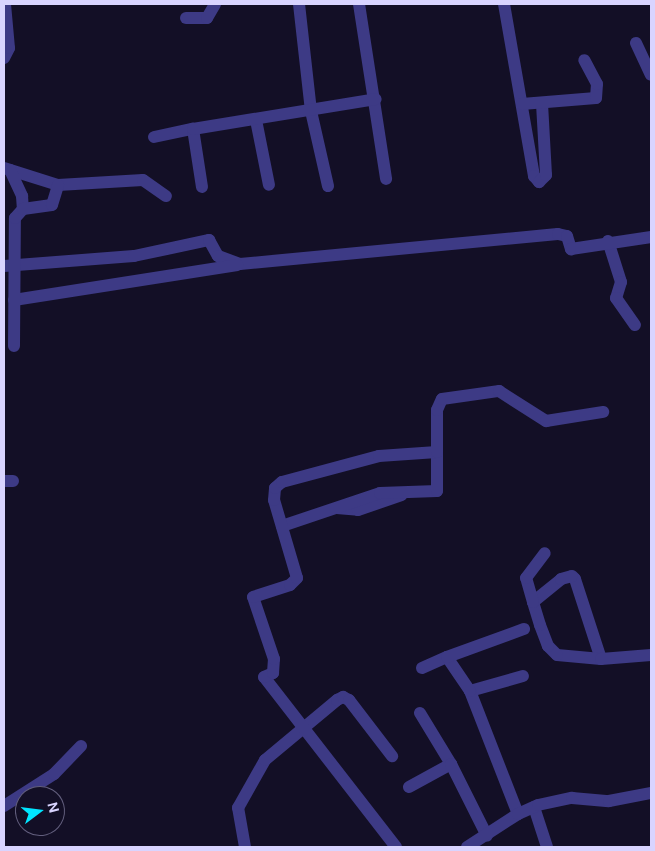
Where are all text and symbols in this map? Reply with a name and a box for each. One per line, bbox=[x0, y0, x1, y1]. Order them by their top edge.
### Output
north arrow bbox=[15, 786, 65, 836]
text: N bbox=[44, 800, 64, 815]

